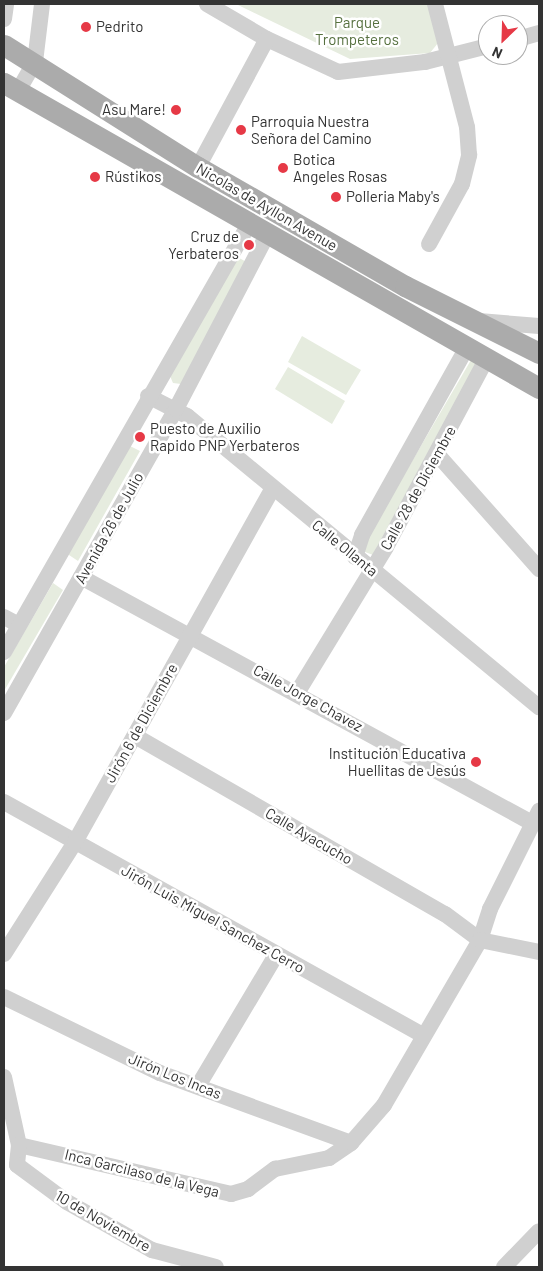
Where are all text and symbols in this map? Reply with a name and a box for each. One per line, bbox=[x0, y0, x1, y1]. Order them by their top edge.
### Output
park label: Parque Trompeteros bbox=[315, 13, 399, 48]
north arrow bbox=[478, 15, 528, 65]
place label: Pedrito bbox=[96, 18, 143, 36]
marker: Pedrito bbox=[80, 21, 92, 33]
text: N bbox=[489, 44, 505, 63]
place label: Asu Mare! bbox=[102, 101, 166, 119]
marker: Asu Mare! bbox=[170, 104, 182, 116]
place label: Parroquia Nuestra Señora del Camino bbox=[251, 112, 372, 147]
marker: Parroquia Nuestra Señora del Camino bbox=[235, 124, 247, 136]
place label: Botica Angeles Rosas bbox=[293, 150, 387, 185]
street label: Nicolas de Ayllon Avenue bbox=[193, 159, 341, 255]
marker: Botica Angeles Rosas bbox=[277, 162, 289, 174]
place label: Rústikos bbox=[105, 168, 161, 186]
marker: Rústikos bbox=[89, 171, 101, 183]
place label: Polleria Maby's bbox=[346, 188, 440, 206]
marker: Polleria Maby's bbox=[330, 191, 342, 203]
place label: Cruz de Yerbateros bbox=[168, 227, 239, 262]
marker: Cruz de Yerbateros bbox=[243, 239, 255, 251]
place label: Puesto de Auxilio Rapido PNP Yerbateros bbox=[150, 419, 300, 454]
street label: Calle 28 de Diciembre bbox=[376, 423, 460, 553]
marker: Puesto de Auxilio Rapido PNP Yerbateros bbox=[134, 431, 146, 443]
street label: Avenida 26 de Julio bbox=[71, 469, 147, 587]
street label: Calle Ollanta bbox=[308, 516, 382, 580]
street label: Jirón 6 de Diciembre bbox=[101, 660, 181, 786]
street label: Calle Jorge Chavez bbox=[250, 661, 366, 735]
place label: Institución Educativa Huellitas de Jesús bbox=[329, 744, 466, 779]
marker: Institución Educativa Huellitas de Jesús bbox=[470, 756, 482, 768]
street label: Calle Ayacucho bbox=[262, 804, 356, 868]
street label: Jirón Luis Miguel Sanchez Cerro bbox=[118, 861, 308, 977]
street label: Jirón Los Incas bbox=[126, 1049, 224, 1103]
street label: Inca Garcilaso de la Vega bbox=[63, 1145, 221, 1201]
street label: 10 de Noviembre bbox=[52, 1186, 154, 1256]

